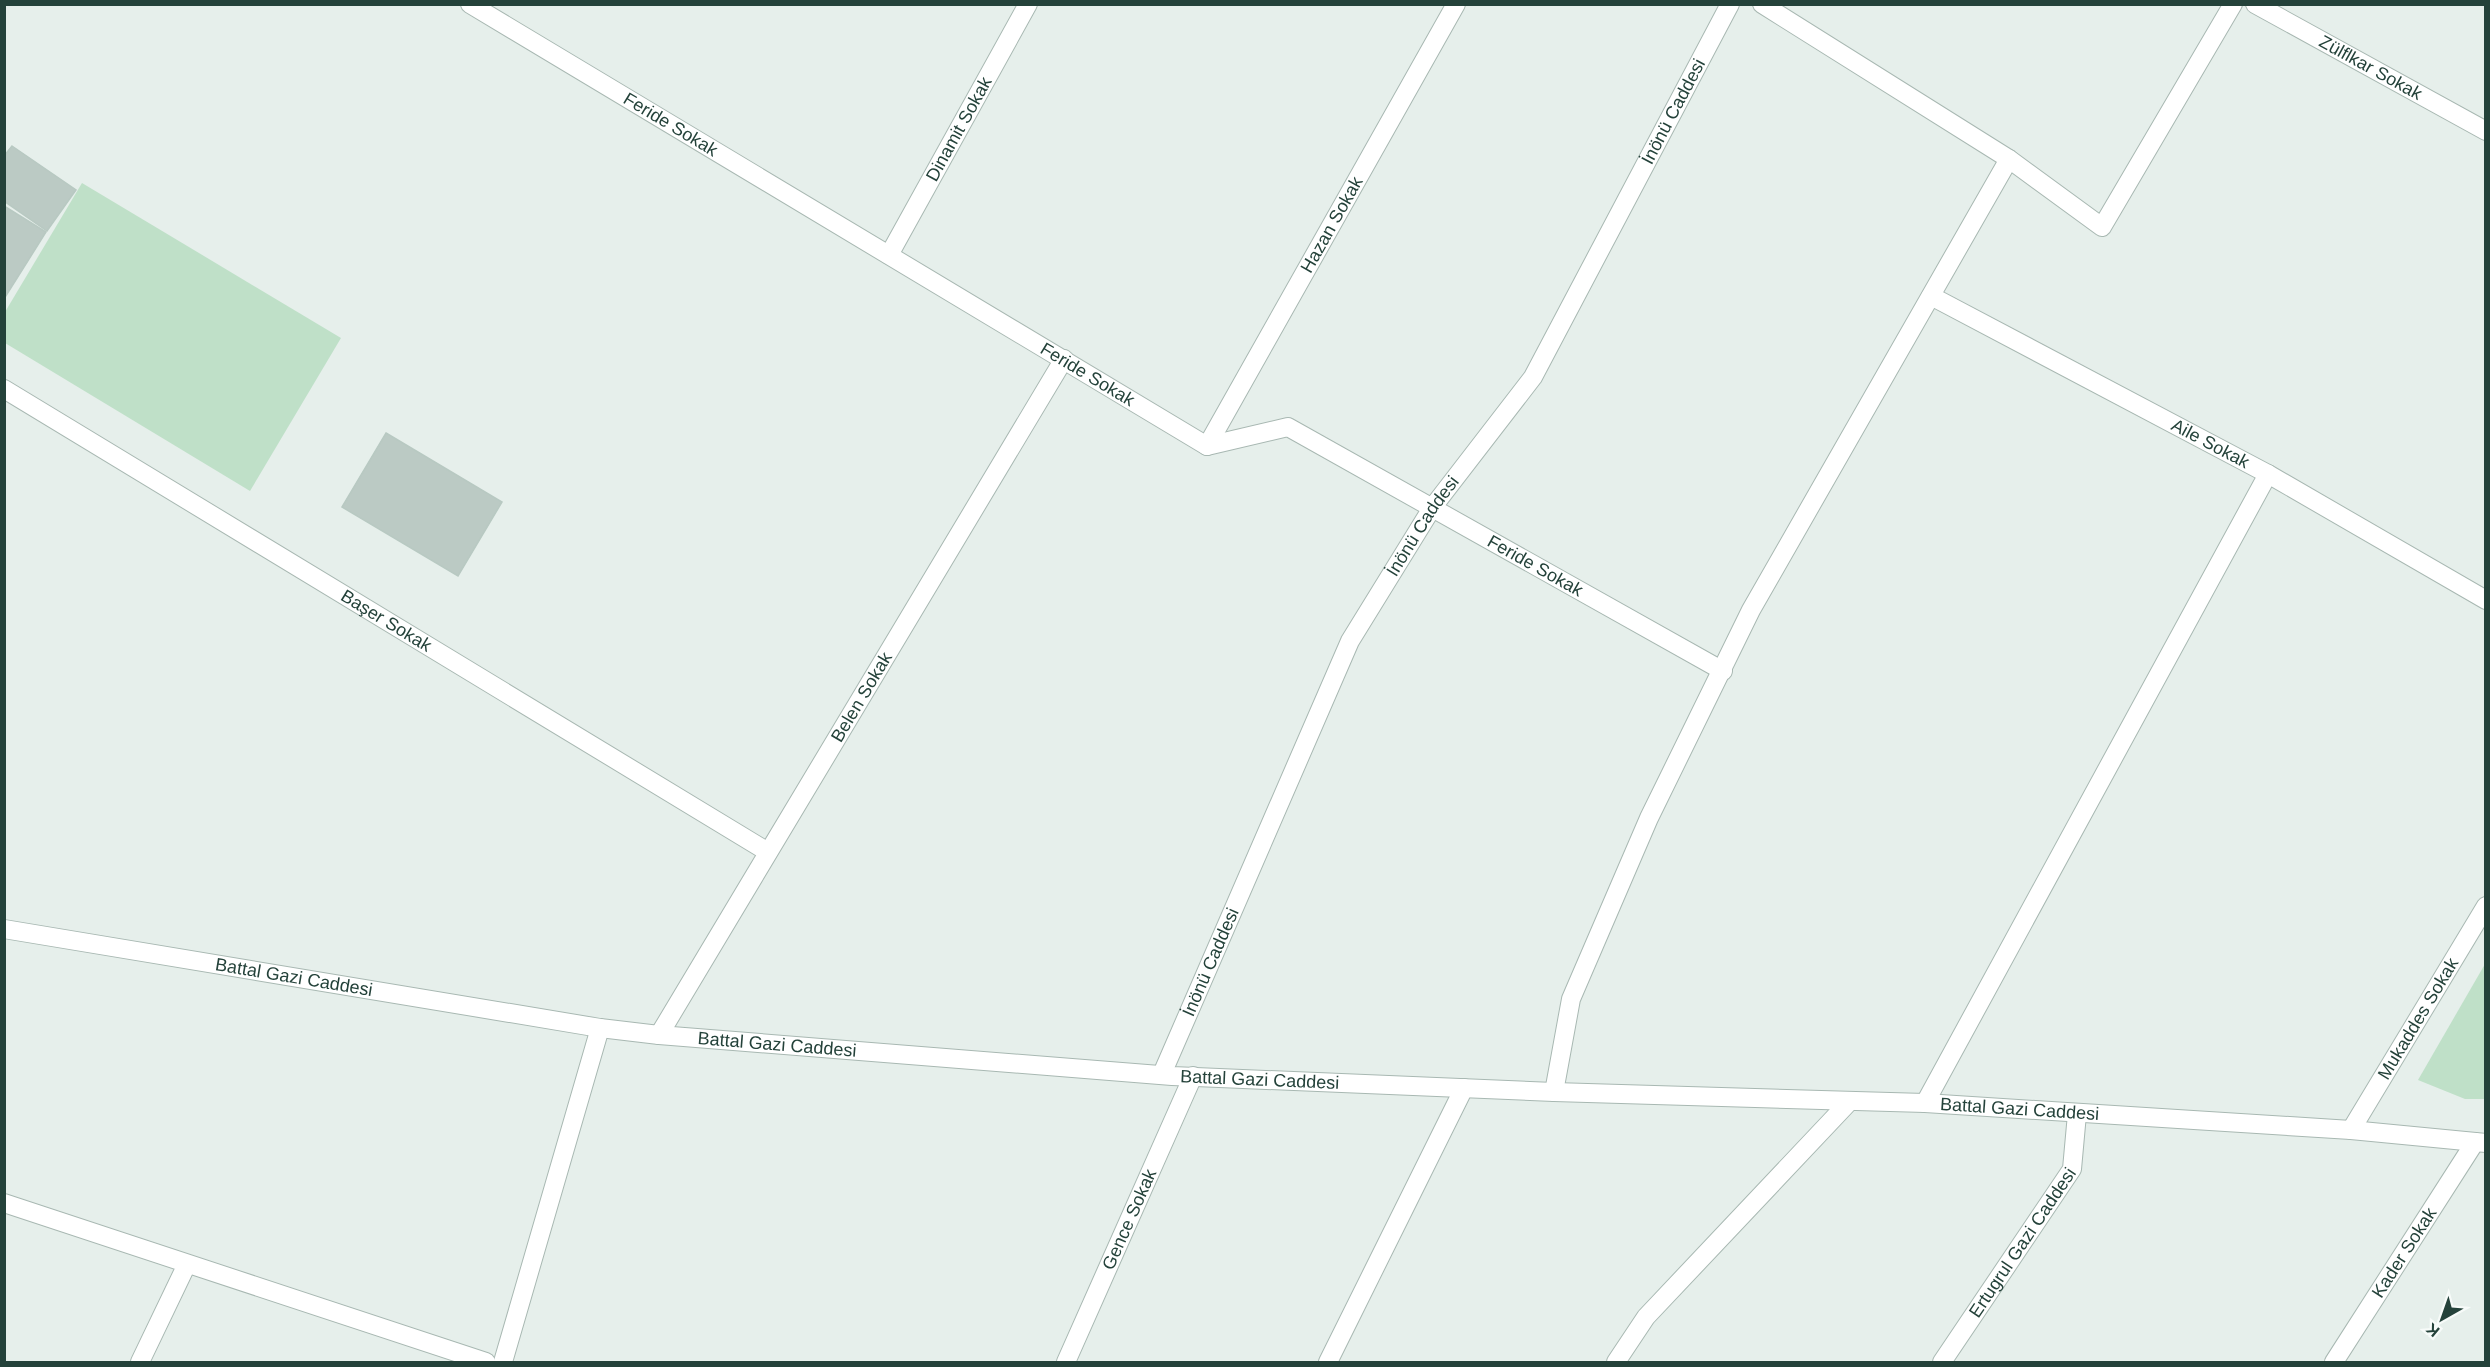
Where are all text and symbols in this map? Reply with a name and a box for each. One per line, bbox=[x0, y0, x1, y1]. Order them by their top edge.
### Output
street label: Zülflkar Sokak bbox=[2316, 31, 2426, 104]
street label: İnönü Caddesi bbox=[1637, 55, 1709, 167]
street label: Dinamit Sokak bbox=[922, 73, 996, 185]
street label: Feride Sokak bbox=[620, 88, 722, 161]
street label: Hazan Sokak bbox=[1297, 172, 1367, 276]
street label: Feride Sokak bbox=[1037, 338, 1139, 411]
street label: Aile Sokak bbox=[2168, 415, 2254, 473]
street label: İnönü Caddesi bbox=[1382, 472, 1463, 580]
street label: Feride Sokak bbox=[1484, 531, 1587, 601]
street label: Başer Sokak bbox=[337, 586, 436, 656]
street label: Belen Sokak bbox=[827, 648, 897, 746]
street label: İnönü Caddesi bbox=[1178, 905, 1243, 1019]
street label: Mukaddes Sokak bbox=[2374, 953, 2463, 1083]
street label: Battal Gazi Caddesi bbox=[214, 954, 374, 1000]
street label: Battal Gazi Caddesi bbox=[697, 1028, 857, 1061]
street label: Battal Gazi Caddesi bbox=[1180, 1066, 1340, 1093]
street label: Battal Gazi Caddesi bbox=[1940, 1094, 2100, 1124]
street label: Ertugrul Gazi Caddesi bbox=[1965, 1164, 2080, 1321]
street label: Gence Sokak bbox=[1098, 1165, 1161, 1273]
street label: Kader Sokak bbox=[2368, 1203, 2441, 1301]
north arrow bbox=[2412, 1289, 2472, 1349]
text: K bbox=[2422, 1320, 2443, 1340]

